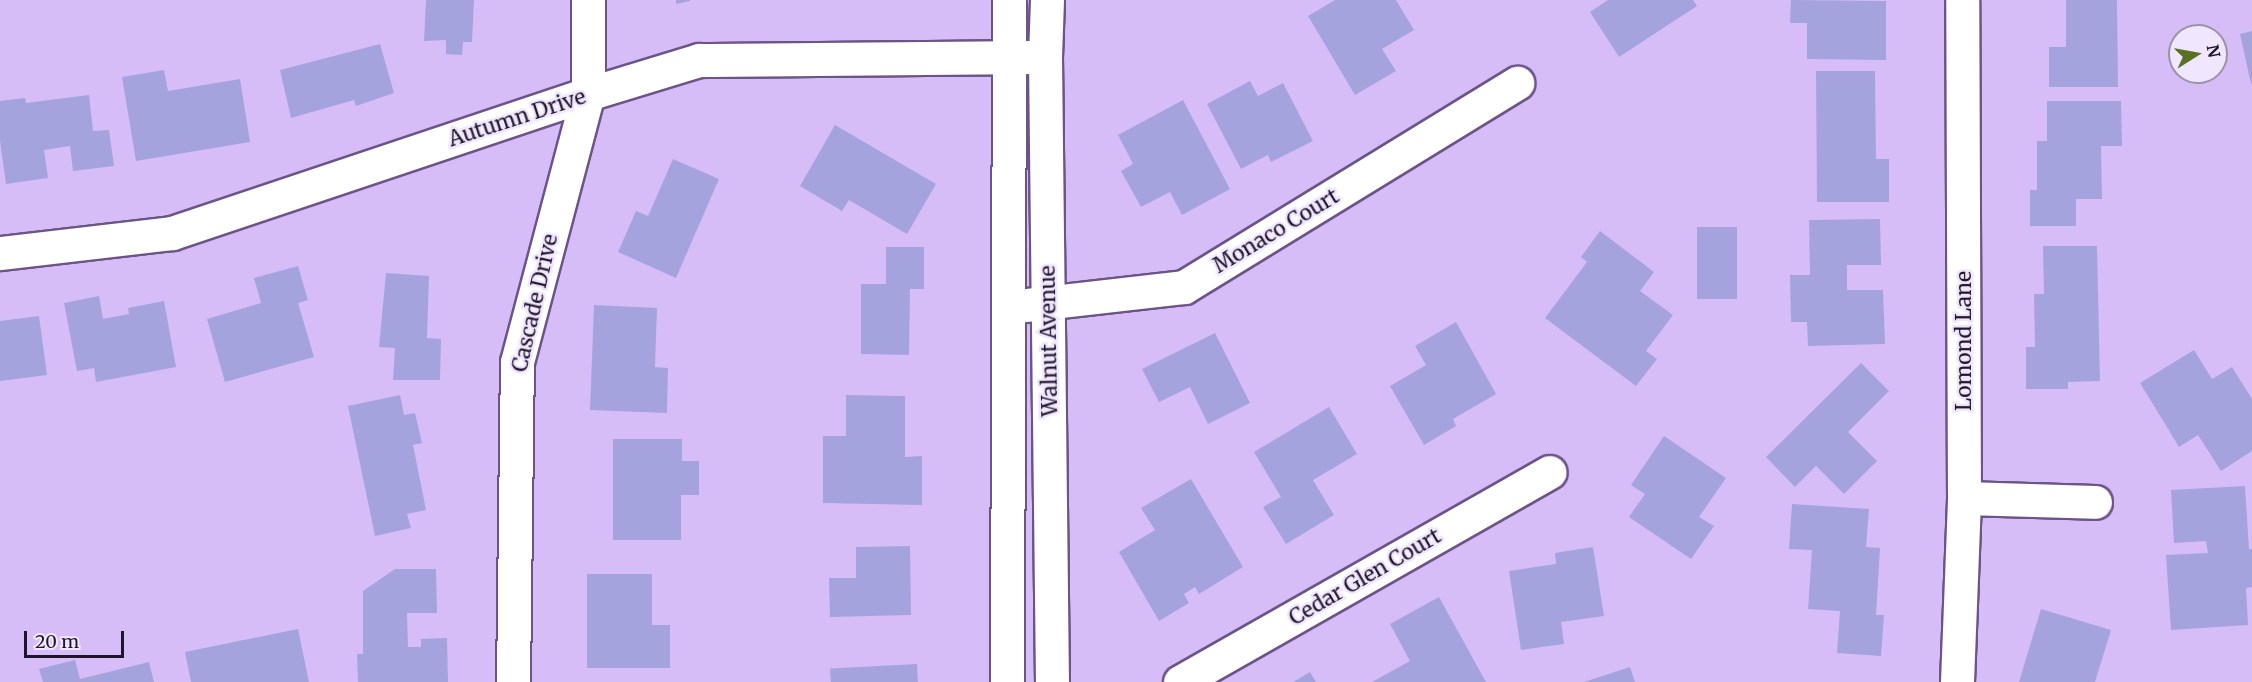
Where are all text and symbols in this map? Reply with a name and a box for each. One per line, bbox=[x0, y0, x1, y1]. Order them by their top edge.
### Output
north arrow bbox=[2168, 24, 2228, 84]
text: N bbox=[2203, 43, 2225, 59]
street label: Autumn Drive bbox=[445, 84, 589, 152]
street label: Monaco Court bbox=[1209, 184, 1343, 278]
street label: Cascade Drive bbox=[507, 232, 563, 374]
street label: Walnut Avenue bbox=[1035, 265, 1063, 417]
street label: Lomond Lane bbox=[1951, 271, 1977, 411]
street label: Cedar Glen Court bbox=[1285, 523, 1445, 631]
scale bar bbox=[27, 619, 128, 657]
text: 20 m bbox=[35, 630, 79, 653]

